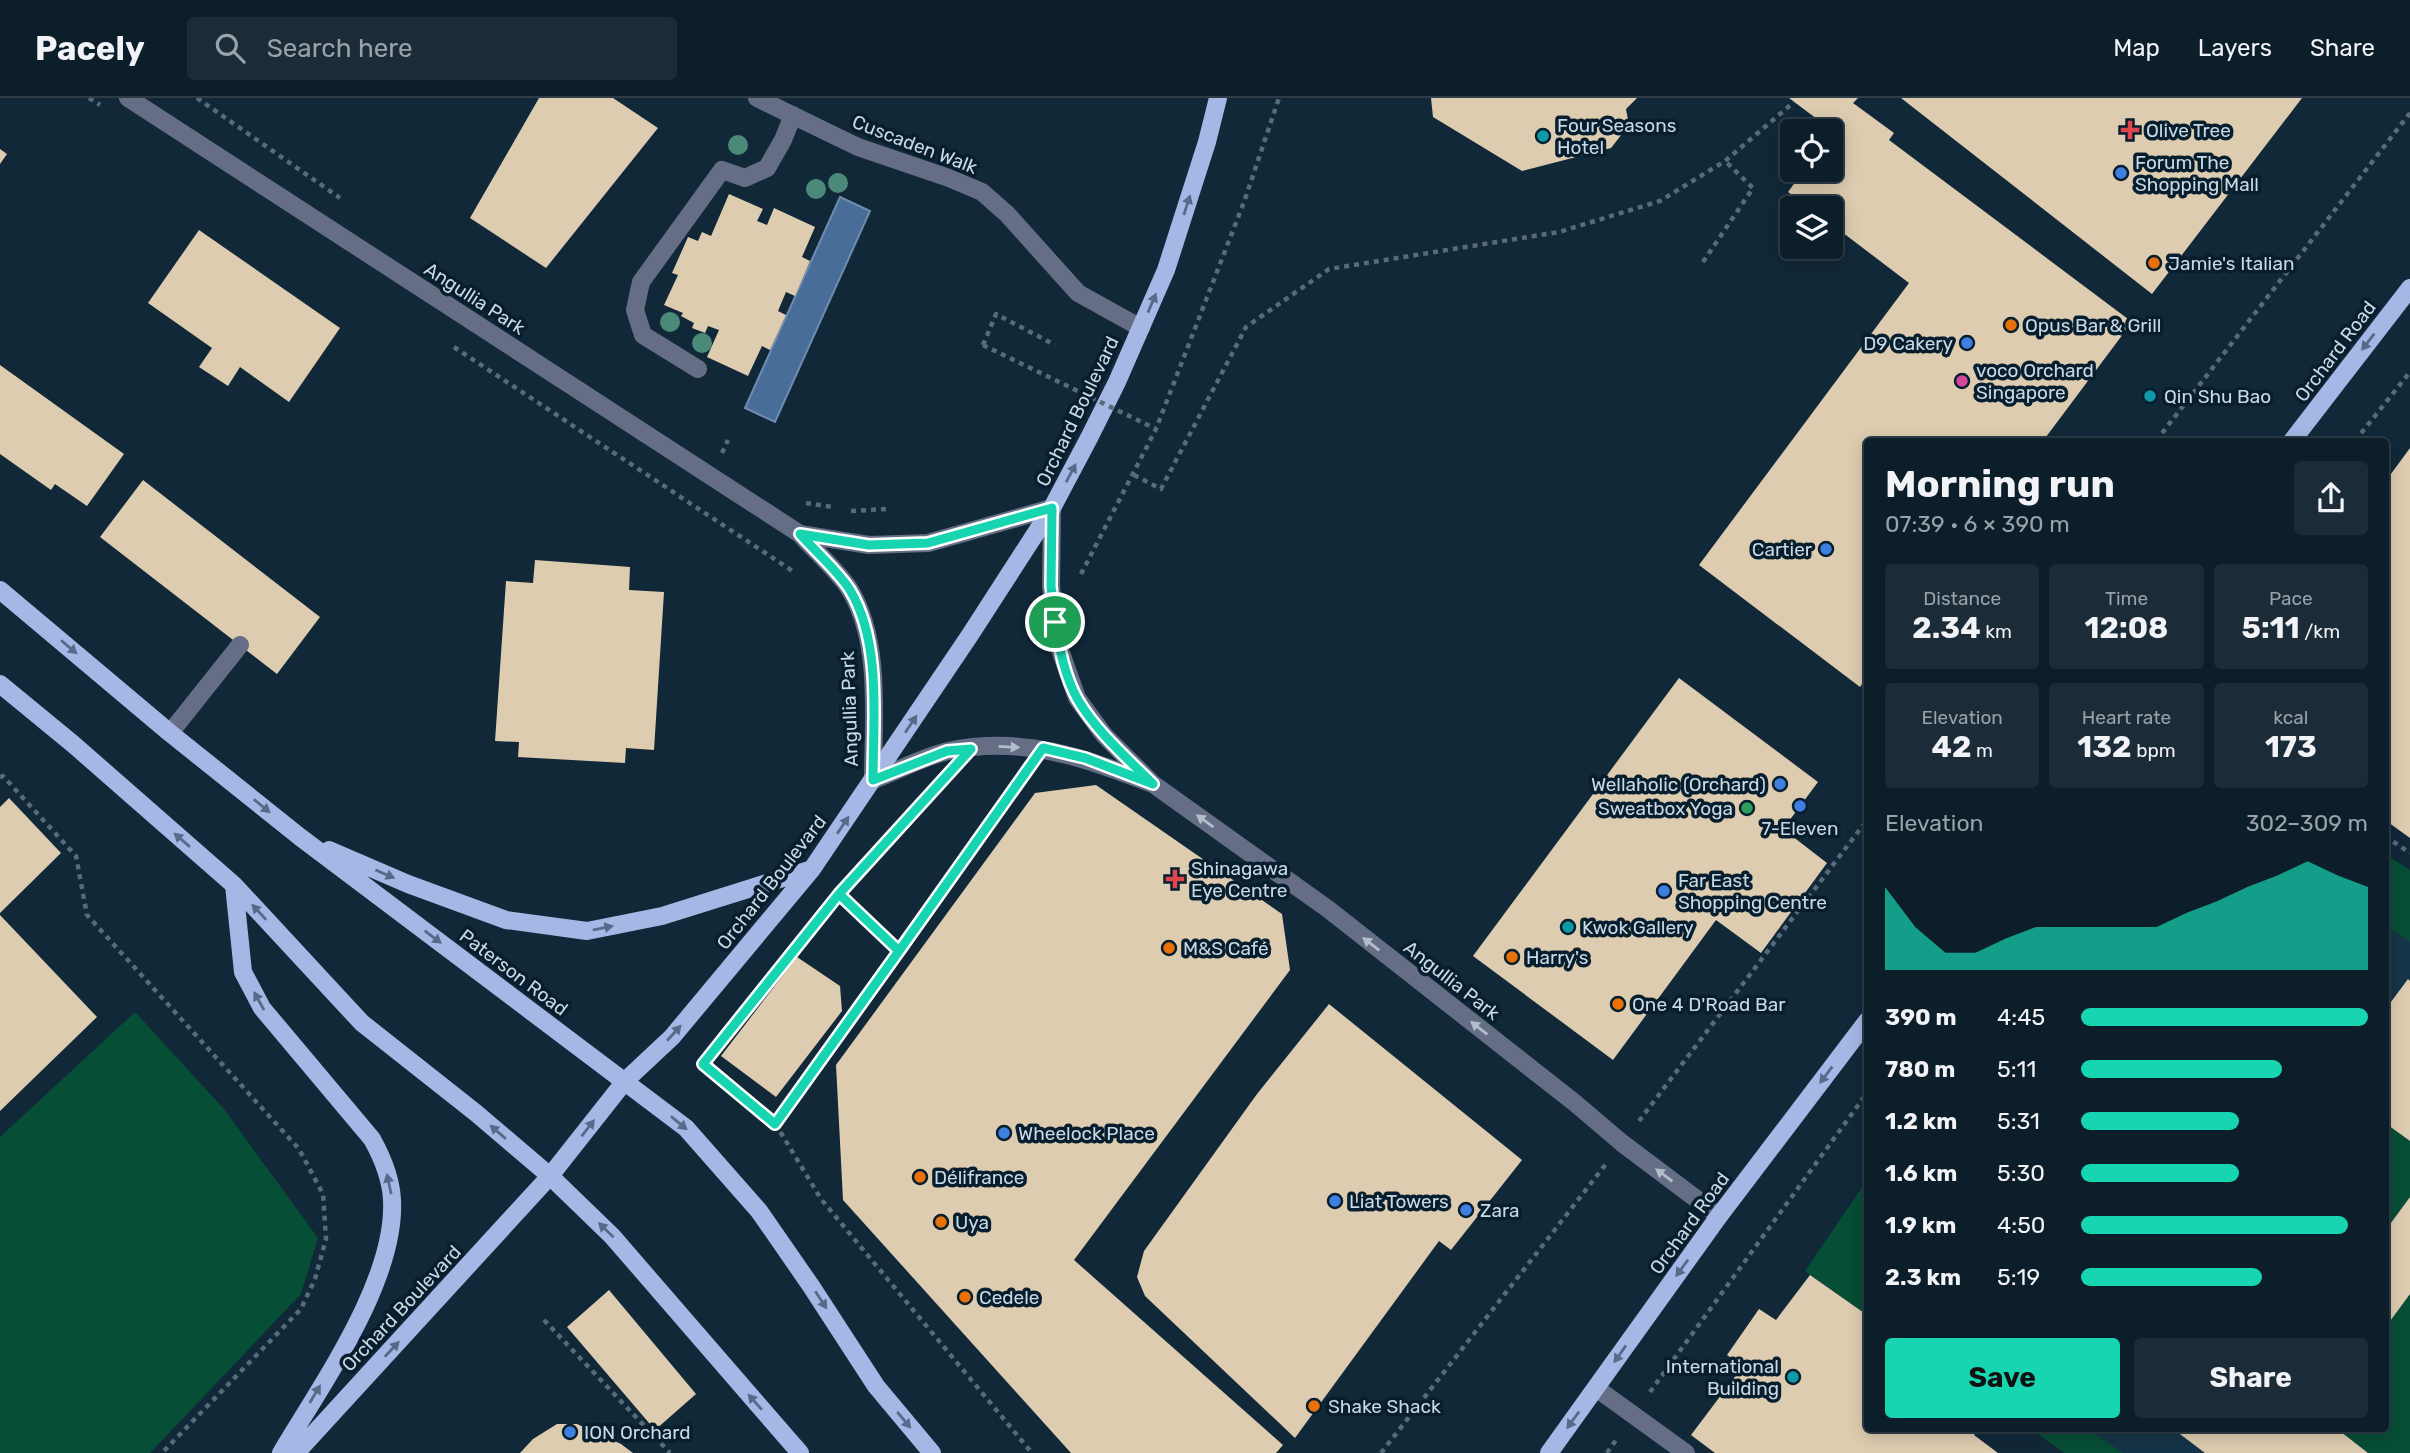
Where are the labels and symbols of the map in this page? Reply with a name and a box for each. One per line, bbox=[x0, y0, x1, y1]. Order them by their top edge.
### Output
street label: Cuscaden Walk bbox=[849, 110, 981, 179]
place label: Four Seasons Hotel bbox=[1557, 114, 1676, 159]
place label: Olive Tree bbox=[2146, 119, 2231, 142]
marker: Olive Tree bbox=[2120, 120, 2140, 140]
marker: Four Seasons Hotel bbox=[1535, 128, 1551, 144]
place label: Forum The Shopping Mall bbox=[2135, 151, 2259, 196]
marker: Forum The Shopping Mall bbox=[2113, 165, 2129, 181]
one-way arrow bbox=[1182, 194, 1193, 215]
place label: Jamie's Italian bbox=[2168, 252, 2294, 275]
marker: Jamie's Italian bbox=[2146, 255, 2162, 271]
street label: Angullia Park bbox=[420, 257, 530, 340]
one-way arrow bbox=[1146, 293, 1157, 314]
street label: Orchard Road bbox=[2290, 296, 2381, 406]
place label: Opus Bar & Grill bbox=[2025, 314, 2161, 337]
marker: Opus Bar & Grill bbox=[2003, 317, 2019, 333]
street label: Orchard Boulevard bbox=[1031, 332, 1124, 490]
place label: D9 Cakery bbox=[1863, 332, 1953, 355]
one-way arrow bbox=[2361, 332, 2376, 350]
marker: D9 Cakery bbox=[1959, 335, 1975, 351]
place label: voco Orchard Singapore bbox=[1976, 359, 2094, 404]
marker: voco Orchard Singapore bbox=[1954, 373, 1970, 389]
place label: Qin Shu Bao bbox=[2164, 385, 2271, 408]
marker: Qin Shu Bao bbox=[2142, 388, 2158, 404]
one-way arrow bbox=[1065, 463, 1076, 483]
place label: Cartier bbox=[1752, 538, 1813, 561]
marker: Cartier bbox=[1818, 541, 1834, 557]
pin bbox=[1025, 592, 1085, 652]
one-way arrow bbox=[60, 639, 77, 654]
street label: Angullia Park bbox=[836, 651, 863, 767]
one-way arrow bbox=[904, 714, 917, 734]
one-way arrow bbox=[998, 741, 1020, 752]
place label: Wellaholic (Orchard) bbox=[1591, 773, 1766, 796]
marker: Wellaholic (Orchard) bbox=[1772, 776, 1788, 792]
place label: Sweatbox Yoga bbox=[1598, 797, 1733, 820]
one-way arrow bbox=[253, 798, 270, 813]
marker: 7-Eleven bbox=[1792, 798, 1808, 814]
marker: Sweatbox Yoga bbox=[1739, 800, 1755, 816]
street label: Orchard Boulevard bbox=[712, 810, 831, 954]
one-way arrow bbox=[1196, 814, 1214, 828]
one-way arrow bbox=[836, 815, 849, 835]
place label: 7-Eleven bbox=[1762, 817, 1838, 840]
one-way arrow bbox=[173, 833, 190, 848]
place label: Shinagawa Eye Centre bbox=[1191, 857, 1288, 902]
one-way arrow bbox=[375, 868, 395, 880]
marker: Shinagawa Eye Centre bbox=[1165, 869, 1185, 889]
place label: Far East Shopping Centre bbox=[1678, 869, 1827, 914]
marker: Far East Shopping Centre bbox=[1656, 883, 1672, 899]
one-way arrow bbox=[251, 903, 267, 921]
place label: Kwok Gallery bbox=[1582, 916, 1694, 939]
marker: Kwok Gallery bbox=[1560, 919, 1576, 935]
one-way arrow bbox=[592, 923, 614, 934]
street label: Paterson Road bbox=[455, 924, 572, 1021]
one-way arrow bbox=[424, 930, 442, 944]
street label: Angullia Park bbox=[1399, 936, 1504, 1025]
place label: M&S Café bbox=[1183, 937, 1269, 960]
one-way arrow bbox=[1362, 937, 1380, 951]
marker: M&S Café bbox=[1161, 940, 1177, 956]
place label: Harry's bbox=[1526, 946, 1588, 969]
marker: Harry's bbox=[1504, 949, 1520, 965]
one-way arrow bbox=[253, 992, 265, 1011]
place label: One 4 D'Road Bar bbox=[1632, 993, 1786, 1016]
marker: One 4 D'Road Bar bbox=[1610, 996, 1626, 1012]
one-way arrow bbox=[1470, 1020, 1488, 1035]
one-way arrow bbox=[666, 1024, 682, 1042]
one-way arrow bbox=[1818, 1065, 1833, 1083]
one-way arrow bbox=[670, 1115, 687, 1130]
one-way arrow bbox=[580, 1120, 595, 1138]
place label: Wheelock Place bbox=[1018, 1122, 1155, 1145]
one-way arrow bbox=[489, 1124, 507, 1140]
marker: Wheelock Place bbox=[996, 1125, 1012, 1141]
place label: Délifrance bbox=[934, 1166, 1024, 1189]
one-way arrow bbox=[1656, 1167, 1674, 1182]
street label: Orchard Road bbox=[1645, 1168, 1734, 1279]
marker: Délifrance bbox=[912, 1169, 928, 1185]
one-way arrow bbox=[383, 1173, 394, 1195]
place label: Liat Towers bbox=[1349, 1190, 1449, 1213]
marker: Liat Towers bbox=[1327, 1193, 1343, 1209]
place label: Zara bbox=[1480, 1199, 1519, 1222]
marker: Zara bbox=[1458, 1202, 1474, 1218]
place label: Uya bbox=[955, 1211, 989, 1234]
marker: Uya bbox=[933, 1214, 949, 1230]
one-way arrow bbox=[598, 1223, 615, 1239]
street label: Orchard Boulevard bbox=[337, 1240, 466, 1376]
one-way arrow bbox=[1675, 1259, 1689, 1277]
place label: Cedele bbox=[979, 1286, 1040, 1309]
marker: Cedele bbox=[957, 1289, 973, 1305]
one-way arrow bbox=[814, 1291, 827, 1310]
one-way arrow bbox=[383, 1341, 399, 1358]
one-way arrow bbox=[1613, 1345, 1627, 1363]
place label: International Building bbox=[1666, 1355, 1779, 1400]
marker: International Building bbox=[1785, 1369, 1801, 1385]
one-way arrow bbox=[309, 1385, 322, 1404]
one-way arrow bbox=[747, 1393, 763, 1411]
place label: Shake Shack bbox=[1328, 1395, 1441, 1418]
marker: Shake Shack bbox=[1306, 1398, 1322, 1414]
one-way arrow bbox=[897, 1410, 912, 1428]
one-way arrow bbox=[1566, 1411, 1580, 1429]
place label: ION Orchard bbox=[584, 1421, 691, 1444]
marker: ION Orchard bbox=[562, 1424, 578, 1440]

